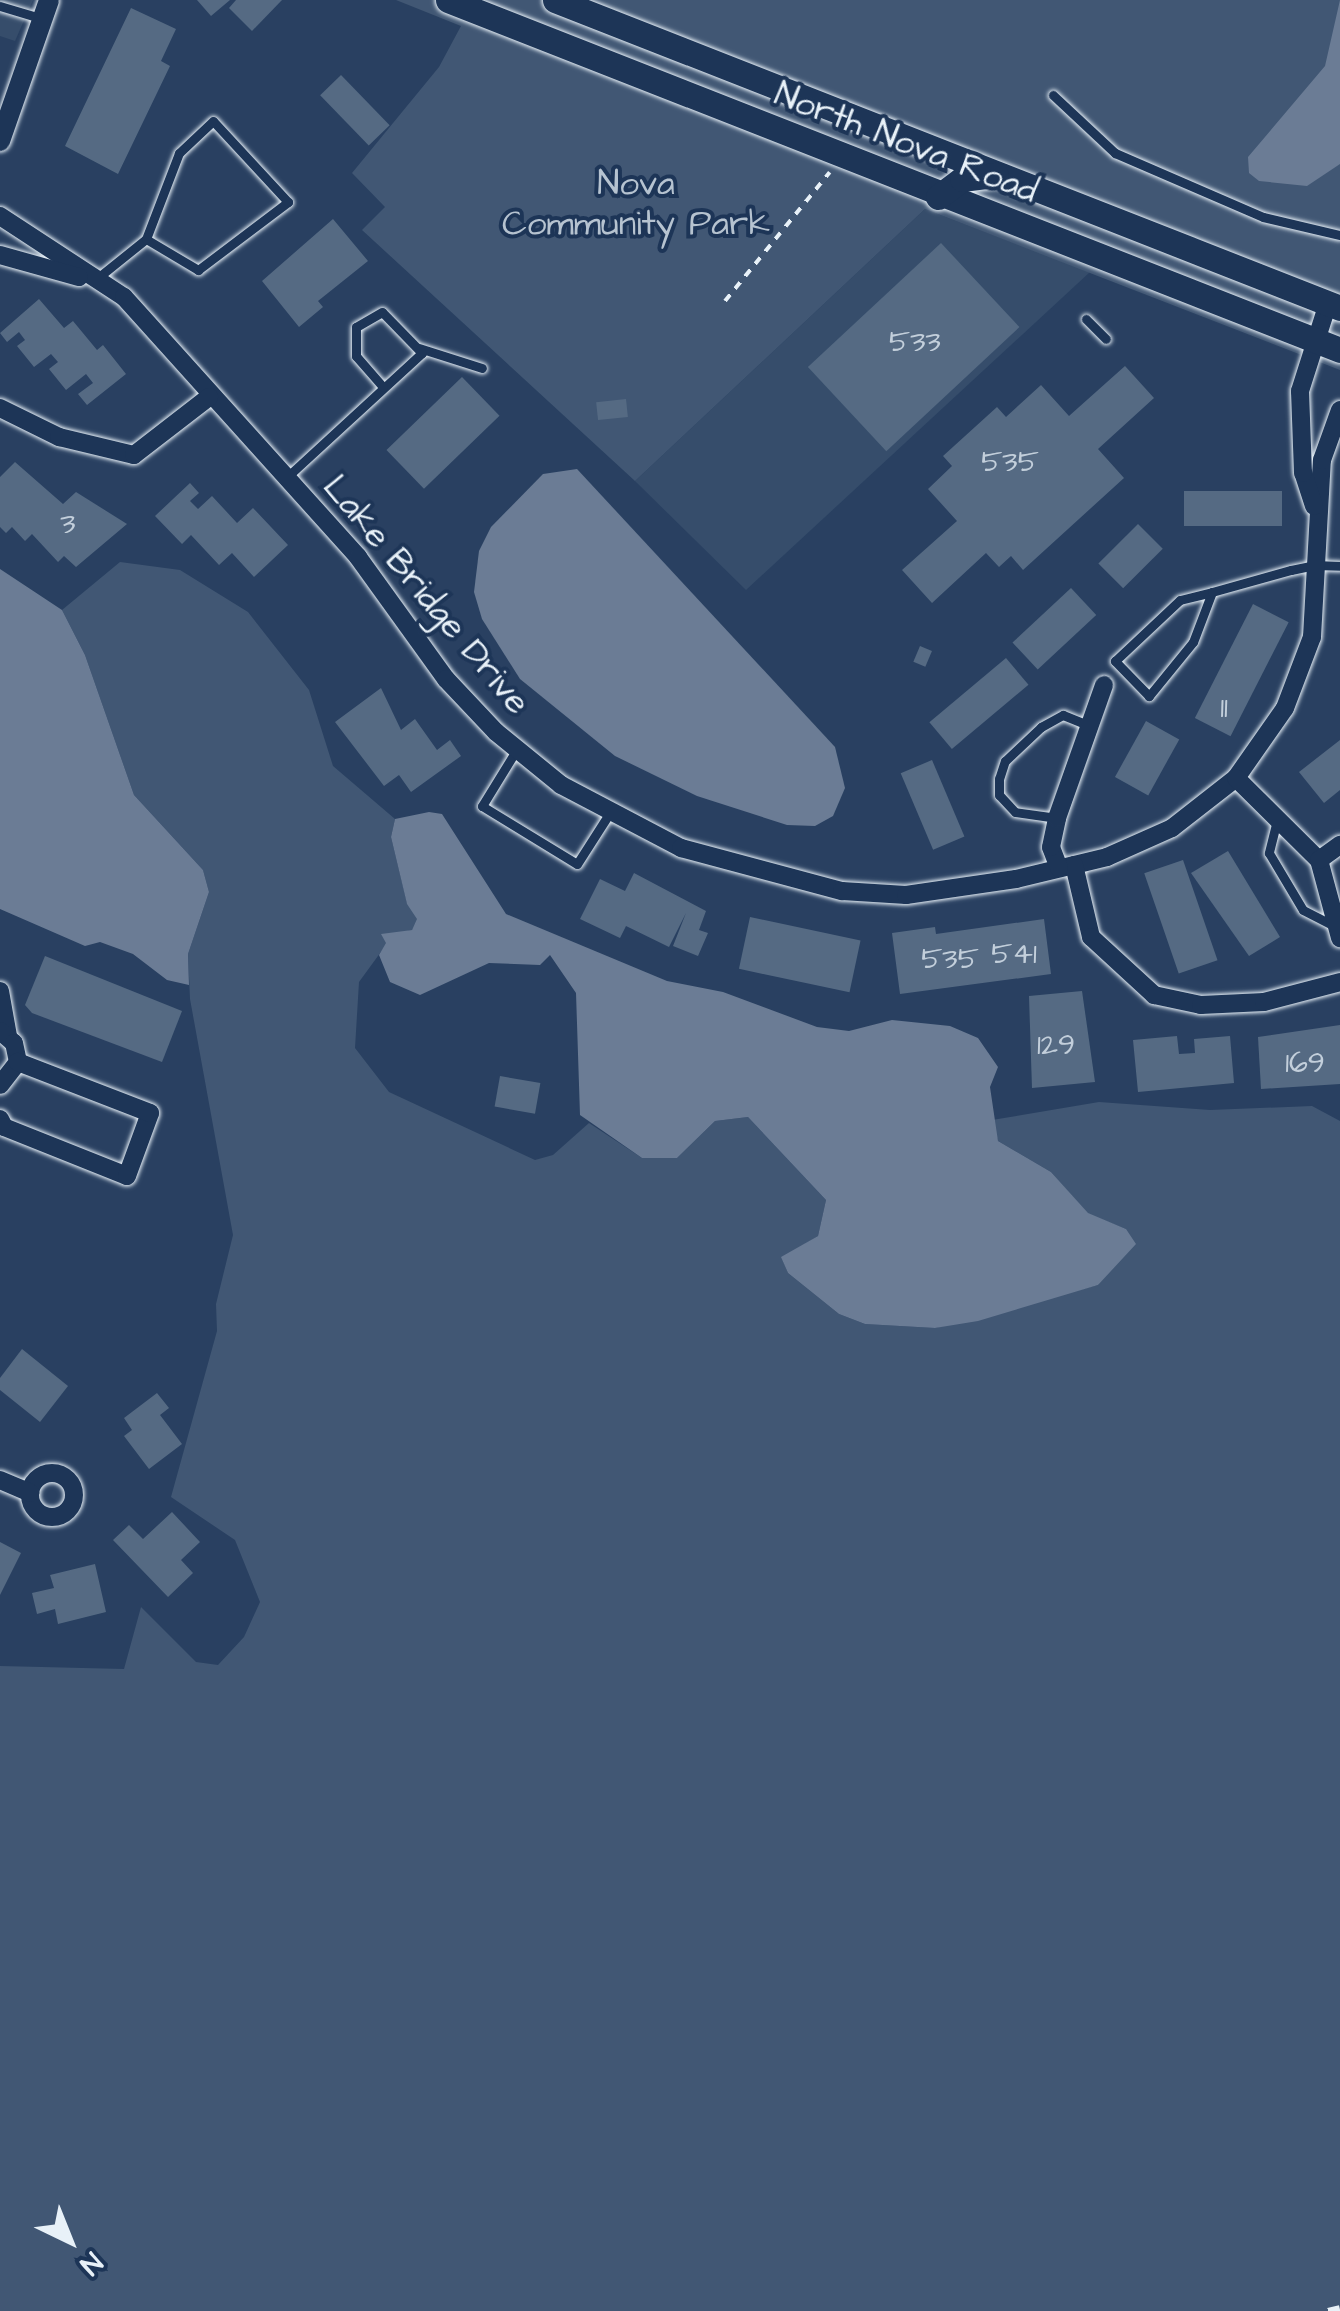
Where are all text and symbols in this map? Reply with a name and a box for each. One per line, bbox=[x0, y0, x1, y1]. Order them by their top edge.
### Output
street label: North Nova Road bbox=[769, 74, 1043, 212]
park label: Nova Community Park bbox=[502, 163, 770, 245]
house number: 533 bbox=[889, 324, 941, 360]
house number: 535 bbox=[981, 444, 1039, 480]
street label: Lake Bridge Drive bbox=[314, 467, 538, 723]
house number: 3 bbox=[60, 506, 76, 542]
house number: 11 bbox=[1220, 690, 1228, 726]
house number: 541 bbox=[991, 936, 1037, 972]
house number: 535 bbox=[921, 941, 979, 977]
house number: 129 bbox=[1037, 1027, 1075, 1063]
house number: 169 bbox=[1285, 1045, 1325, 1081]
north arrow bbox=[20, 2191, 120, 2291]
text: N bbox=[71, 2243, 111, 2284]

